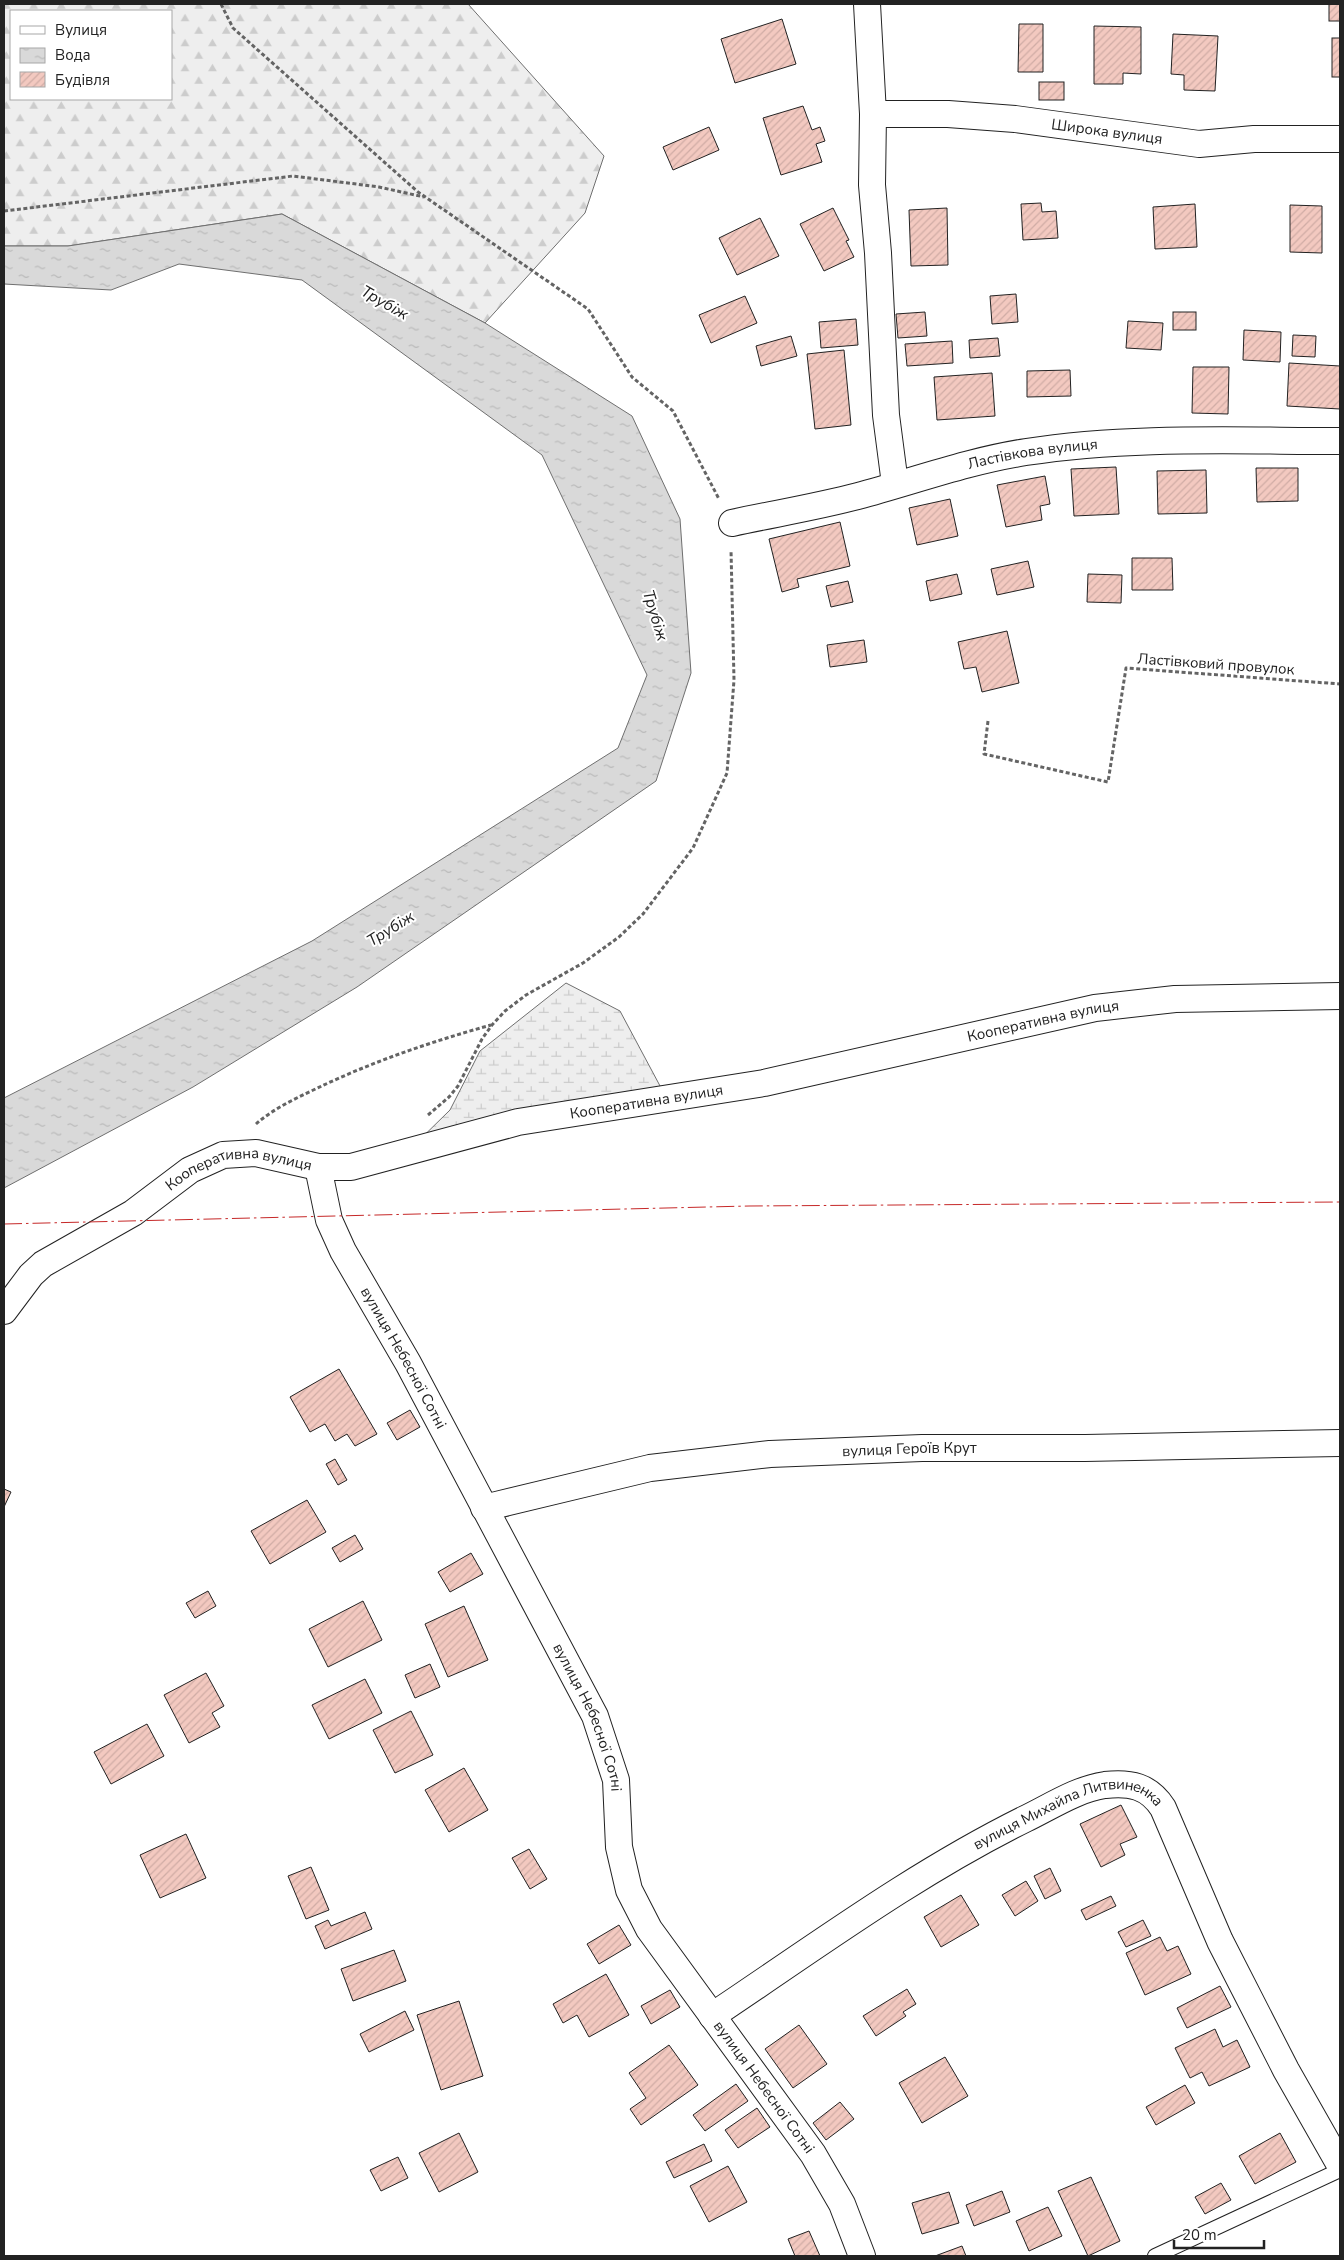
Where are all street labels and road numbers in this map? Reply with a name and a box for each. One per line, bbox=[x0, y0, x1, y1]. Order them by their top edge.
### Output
street label: Широка вулиця bbox=[1050, 114, 1164, 149]
street label: Ластівкова вулиця bbox=[965, 434, 1098, 474]
street label: Ластівковий провулок bbox=[1137, 649, 1295, 679]
street label: Кооперативна вулиця bbox=[965, 995, 1120, 1047]
street label: Кооперативна вулиця bbox=[568, 1080, 725, 1124]
street label: Кооперативна вулиця bbox=[161, 1143, 314, 1195]
street label: вулиця Небесної Сотні bbox=[356, 1283, 451, 1432]
street label: вулиця Героїв Крут bbox=[842, 1438, 977, 1461]
street label: вулиця Небесної Сотні bbox=[548, 1640, 626, 1792]
street label: вулиця Михайла Литвиненка bbox=[970, 1774, 1168, 1854]
street label: вулиця Небесної Сотні bbox=[709, 2017, 819, 2157]

